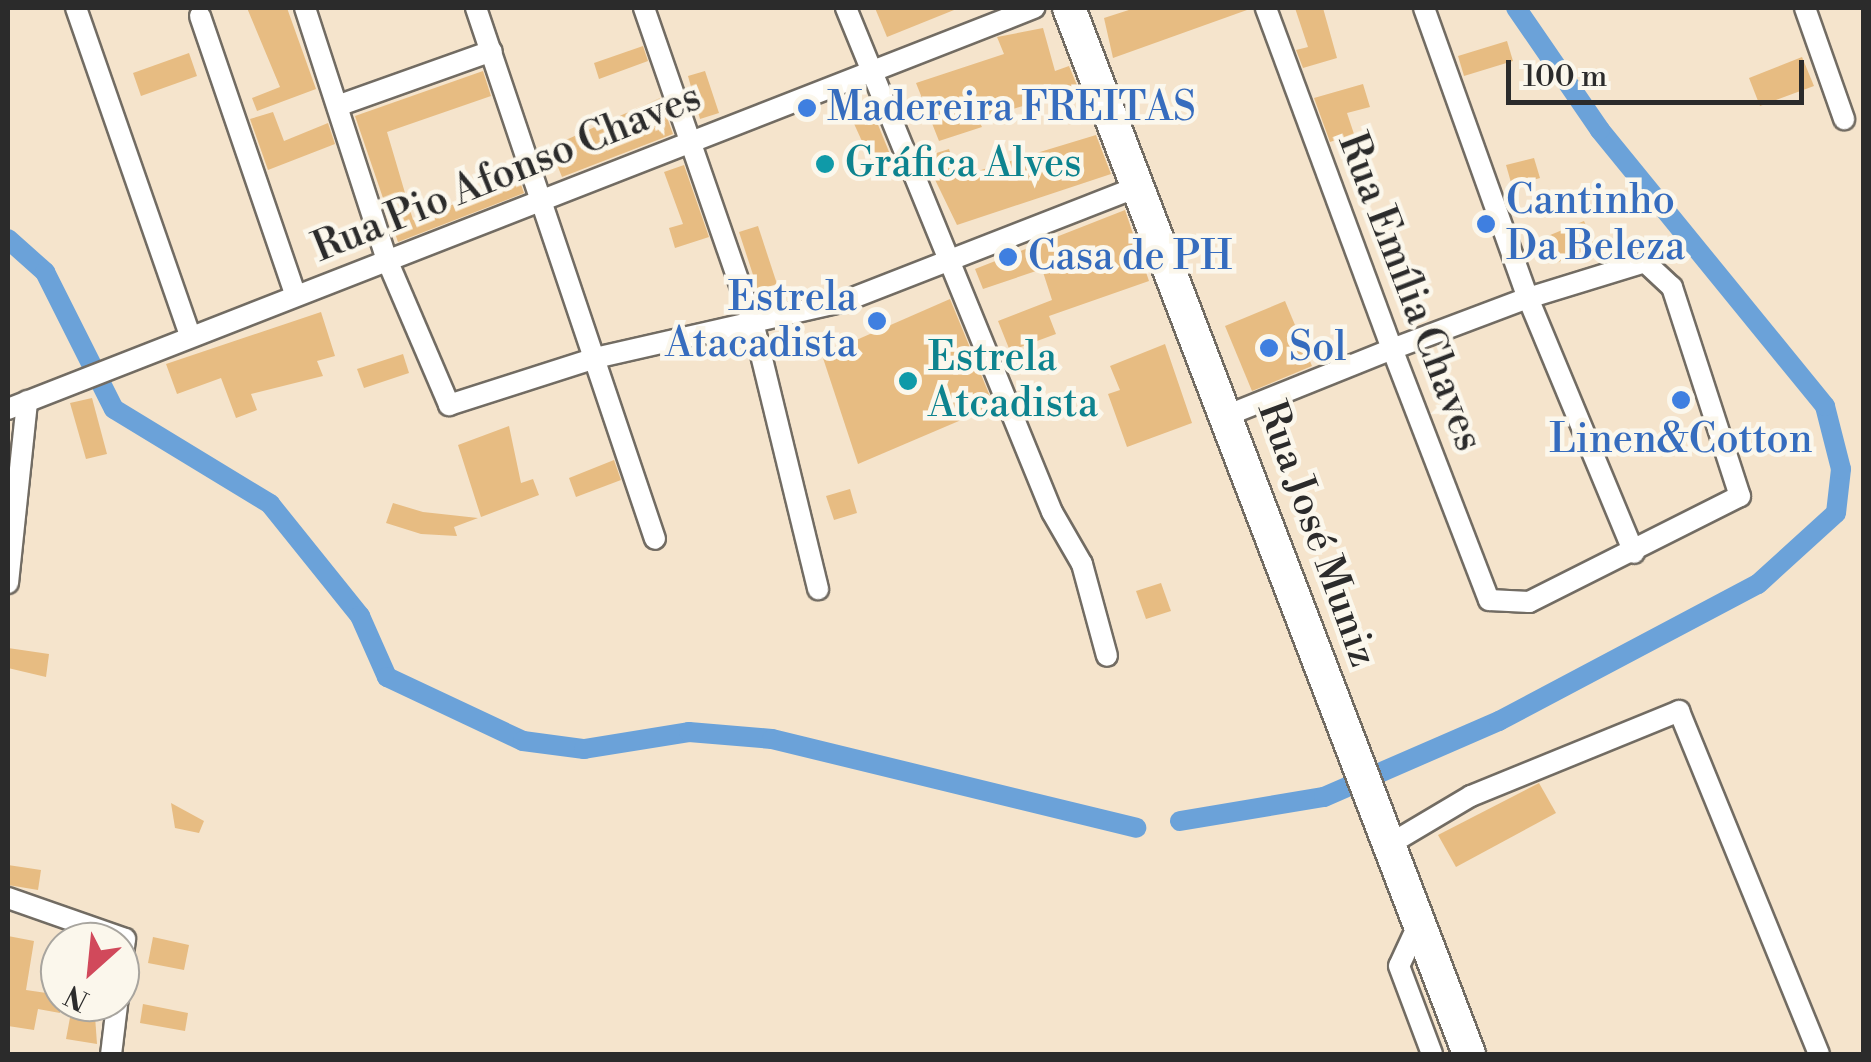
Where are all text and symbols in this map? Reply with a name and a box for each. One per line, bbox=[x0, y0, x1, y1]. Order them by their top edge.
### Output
scale bar bbox=[1511, 40, 1808, 102]
text: 100 m bbox=[1523, 58, 1607, 96]
street label: Rua Pio Afonso Chaves bbox=[306, 73, 708, 273]
place label: Madereira FREITAS bbox=[827, 84, 1196, 132]
marker: Madereira FREITAS bbox=[796, 97, 818, 119]
street label: Rua Emília Chaves bbox=[1327, 126, 1493, 458]
place label: Gráfica Alves bbox=[845, 140, 1082, 188]
marker: Gráfica Alves bbox=[814, 153, 836, 175]
place label: Cantinho Da Beleza bbox=[1506, 177, 1685, 271]
marker: Cantinho Da Beleza bbox=[1475, 213, 1497, 235]
place label: Casa de PH bbox=[1028, 233, 1232, 281]
marker: Casa de PH bbox=[997, 246, 1019, 268]
place label: Estrela Atacadista bbox=[665, 274, 857, 368]
marker: Estrela Atacadista bbox=[866, 310, 888, 332]
place label: Sol bbox=[1289, 324, 1346, 372]
place label: Estrela Atcadista bbox=[928, 334, 1098, 428]
marker: Sol bbox=[1258, 337, 1280, 359]
marker: Estrela Atcadista bbox=[897, 370, 919, 392]
marker: Linen&Cotton bbox=[1670, 389, 1692, 411]
street label: Rua José Muniz bbox=[1247, 395, 1387, 673]
place label: Linen&Cotton bbox=[1549, 416, 1813, 464]
north arrow bbox=[40, 922, 140, 1022]
text: N bbox=[59, 977, 95, 1018]

